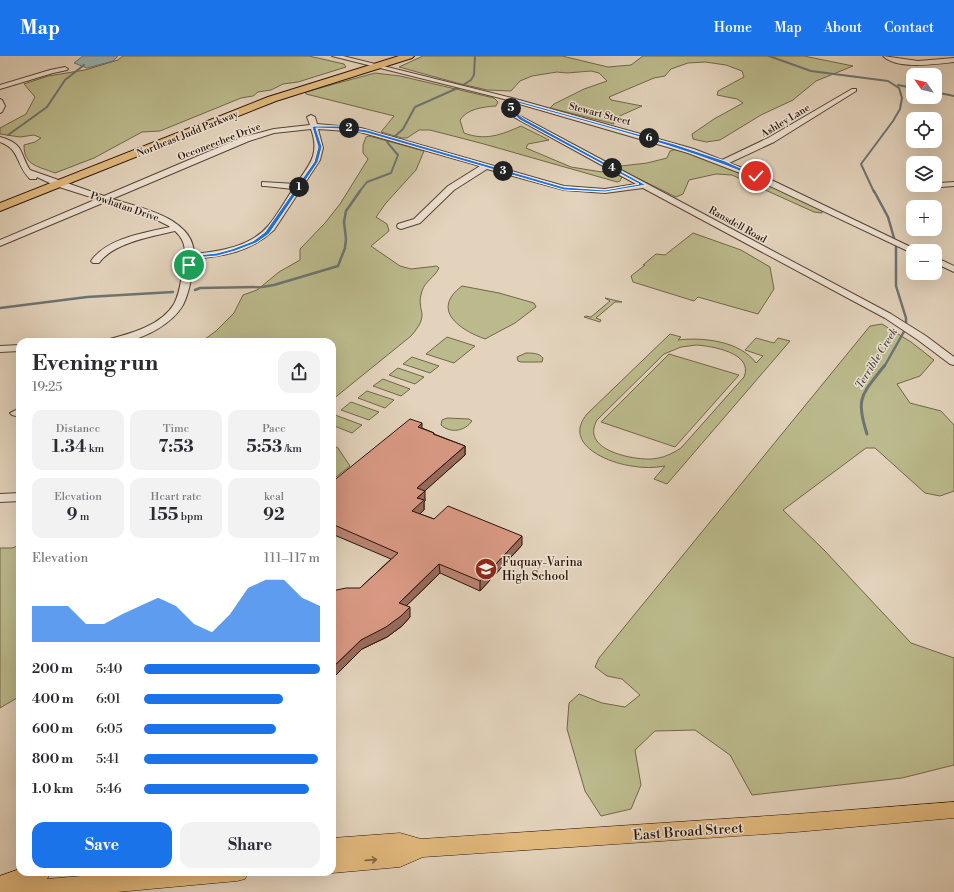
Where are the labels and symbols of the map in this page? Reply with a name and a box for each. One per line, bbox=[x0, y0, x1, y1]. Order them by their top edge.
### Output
north arrow bbox=[906, 68, 942, 104]
pin: 5 bbox=[501, 98, 521, 118]
street label: Stewart Street bbox=[567, 100, 632, 128]
street label: Ashley Lane bbox=[758, 102, 812, 141]
street label: Northeast Judd Parkway bbox=[135, 108, 240, 160]
pin: 2 bbox=[339, 118, 359, 138]
street label: Occoneechee Drive bbox=[176, 121, 263, 163]
pin: 6 bbox=[639, 128, 659, 148]
pin: 4 bbox=[602, 158, 622, 178]
pin bbox=[739, 159, 773, 193]
pin: 3 bbox=[493, 161, 513, 181]
pin: 1 bbox=[289, 177, 309, 197]
street label: Powhatan Drive bbox=[89, 190, 161, 224]
street label: Ransdell Road bbox=[706, 204, 769, 246]
pin bbox=[172, 248, 206, 282]
water label: Terrible Creek bbox=[853, 325, 901, 392]
place label: Fuquay-Varina High School bbox=[502, 555, 584, 584]
school or university icon: Fuquay-Varina High School bbox=[473, 556, 499, 582]
street label: East Broad Street bbox=[632, 819, 744, 845]
one-way arrow bbox=[364, 857, 377, 864]

